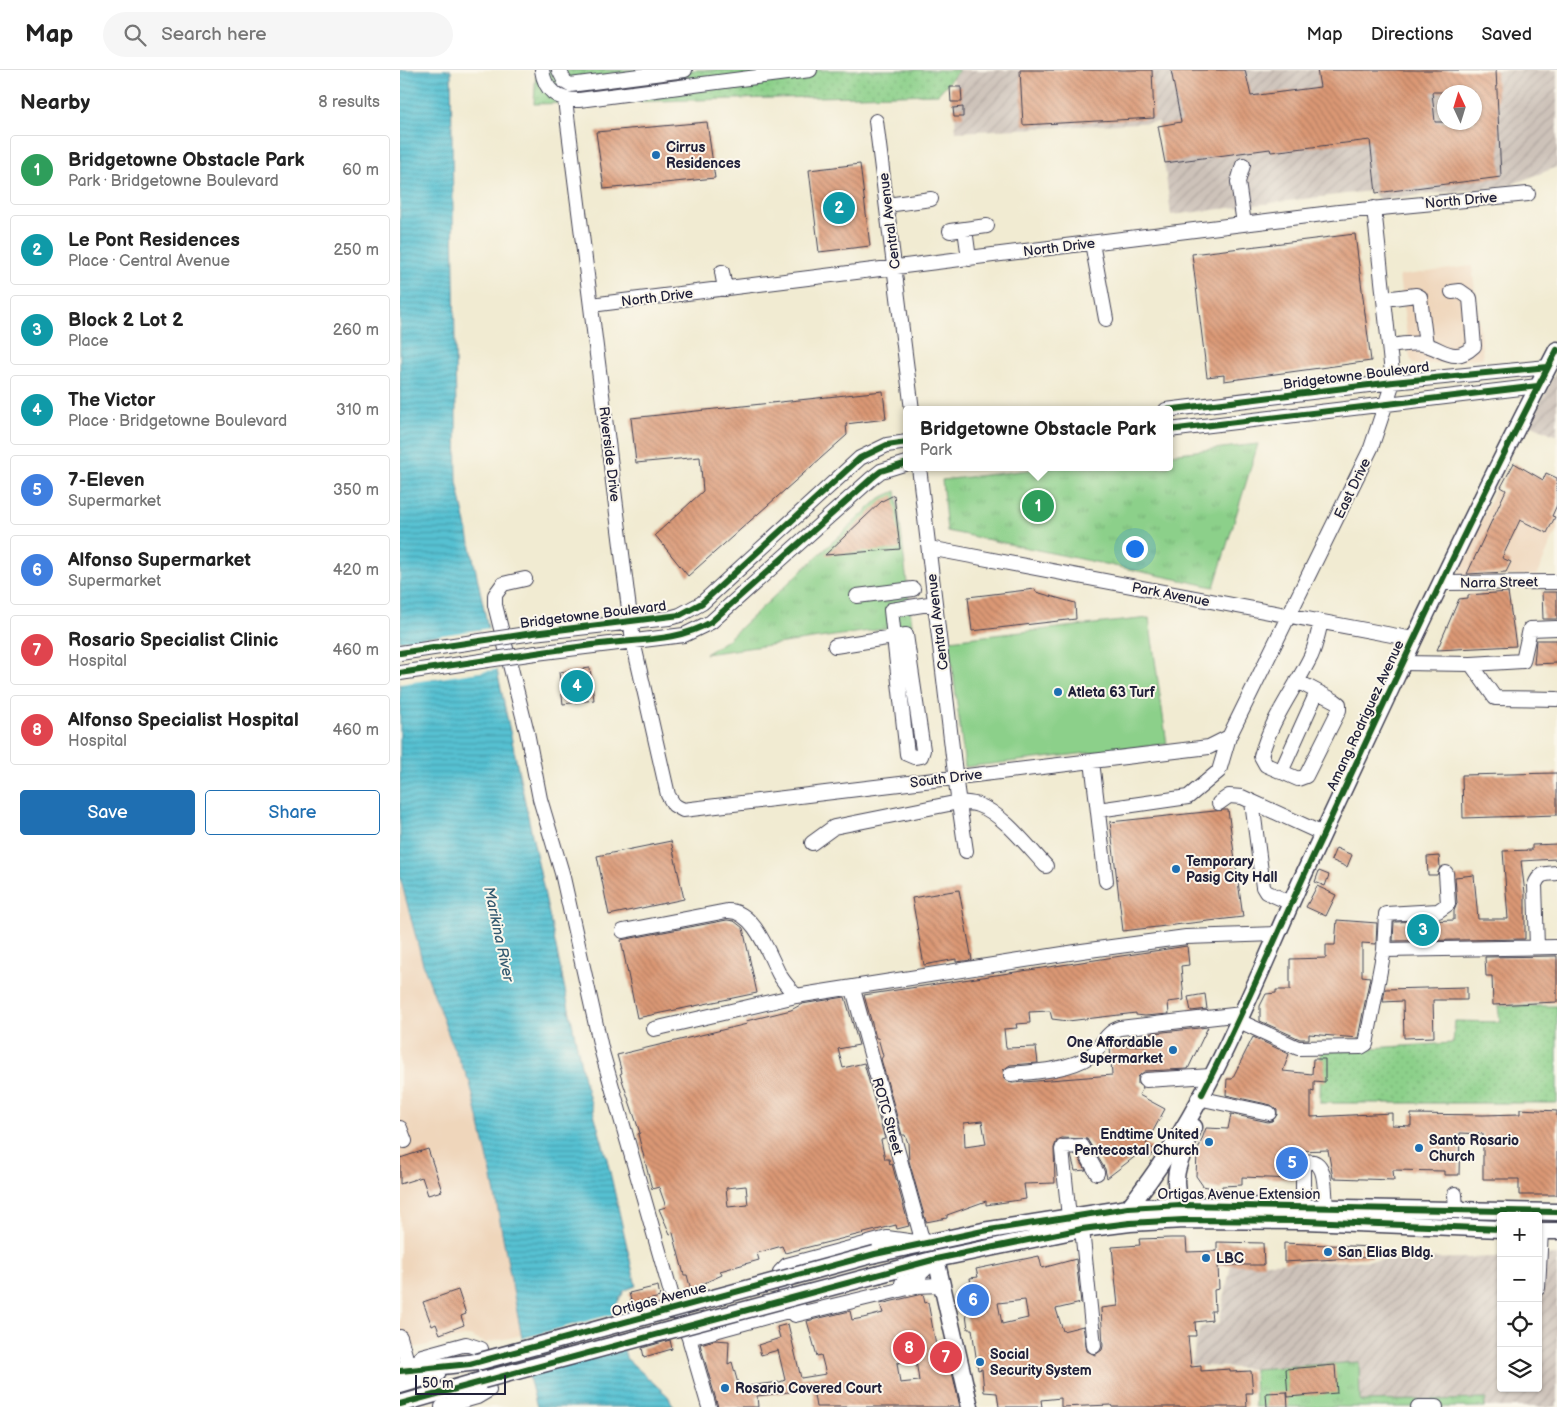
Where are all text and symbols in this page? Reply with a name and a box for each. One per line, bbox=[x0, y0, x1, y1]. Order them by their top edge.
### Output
search box bbox=[103, 12, 453, 57]
text: Map bbox=[25, 20, 73, 49]
icon: search bbox=[121, 21, 149, 49]
text: Search here bbox=[161, 23, 267, 46]
text: Map bbox=[1307, 24, 1343, 45]
text: Directions bbox=[1371, 24, 1453, 45]
text: Saved bbox=[1481, 24, 1532, 45]
north arrow bbox=[1437, 85, 1482, 130]
text: Nearby bbox=[20, 90, 90, 115]
text: 8 results bbox=[318, 93, 380, 112]
place label: Cirrus Residences bbox=[666, 139, 741, 172]
text: Bridgetowne Obstacle Park bbox=[68, 149, 305, 172]
marker: Cirrus Residences bbox=[650, 149, 662, 161]
text: 1 bbox=[34, 161, 40, 180]
text: 60 m bbox=[342, 161, 379, 180]
text: Park · Bridgetowne Boulevard bbox=[68, 172, 279, 191]
street label: Central Avenue bbox=[875, 172, 904, 270]
pin: 2 bbox=[823, 189, 855, 227]
street label: North Drive bbox=[1424, 189, 1498, 212]
text: Le Pont Residences bbox=[68, 229, 240, 252]
street label: North Drive bbox=[1022, 235, 1096, 260]
text: 2 bbox=[32, 241, 42, 260]
text: 250 m bbox=[333, 241, 379, 260]
text: Place · Central Avenue bbox=[68, 252, 230, 271]
street label: North Drive bbox=[620, 285, 694, 310]
text: Block 2 Lot 2 bbox=[68, 309, 183, 332]
text: 3 bbox=[32, 321, 42, 340]
text: 260 m bbox=[333, 321, 379, 340]
text: Place bbox=[68, 332, 109, 351]
street label: Bridgetowne Boulevard bbox=[1282, 358, 1430, 393]
text: The Victor bbox=[68, 389, 155, 412]
text: 4 bbox=[32, 401, 42, 420]
text: 310 m bbox=[336, 401, 379, 420]
street label: Riverside Drive bbox=[595, 405, 624, 503]
popup bbox=[903, 406, 1173, 471]
text: Place · Bridgetowne Boulevard bbox=[68, 412, 287, 431]
text: Bridgetowne Obstacle Park bbox=[920, 418, 1156, 441]
text: Park bbox=[920, 441, 952, 460]
street label: East Drive bbox=[1331, 455, 1374, 521]
text: 7-Eleven bbox=[68, 469, 145, 492]
text: 5 bbox=[32, 481, 42, 500]
text: 350 m bbox=[333, 481, 379, 500]
pin: 1 bbox=[1022, 487, 1054, 525]
text: Supermarket bbox=[68, 492, 161, 511]
your location bbox=[1122, 536, 1148, 562]
text: Alfonso Supermarket bbox=[68, 549, 251, 572]
text: 6 bbox=[32, 561, 42, 580]
text: 420 m bbox=[333, 561, 379, 580]
text: Supermarket bbox=[68, 572, 161, 591]
street label: Central Avenue bbox=[923, 573, 952, 671]
street label: Narra Street bbox=[1460, 573, 1539, 592]
street label: Park Avenue bbox=[1131, 579, 1211, 610]
street label: Bridgetowne Boulevard bbox=[519, 597, 667, 632]
text: Rosario Specialist Clinic bbox=[68, 629, 278, 652]
street label: Amang Rodriguez Avenue bbox=[1323, 637, 1408, 793]
text: 7 bbox=[33, 641, 41, 660]
text: 460 m bbox=[333, 641, 379, 660]
text: Hospital bbox=[68, 652, 127, 671]
pin: 4 bbox=[561, 667, 593, 705]
place label: Atleta 63 Turf bbox=[1067, 684, 1156, 701]
marker: Atleta 63 Turf bbox=[1052, 686, 1064, 698]
text: Alfonso Specialist Hospital bbox=[68, 709, 299, 732]
text: 8 bbox=[32, 721, 42, 740]
text: 460 m bbox=[333, 721, 379, 740]
text: Hospital bbox=[68, 732, 127, 751]
street label: South Drive bbox=[909, 766, 983, 791]
button: Save bbox=[20, 790, 195, 835]
button: Share bbox=[205, 790, 380, 835]
place label: Temporary Pasig City Hall bbox=[1186, 853, 1277, 886]
marker: Temporary Pasig City Hall bbox=[1170, 863, 1182, 875]
water label: Marikina River bbox=[479, 885, 518, 985]
pin: 3 bbox=[1407, 911, 1439, 949]
place label: One Affordable Supermarket bbox=[1067, 1034, 1163, 1067]
marker: One Affordable Supermarket bbox=[1167, 1044, 1179, 1056]
street label: ROTC Street bbox=[868, 1076, 907, 1157]
place label: Endtime United Pentecostal Church bbox=[1074, 1126, 1199, 1159]
place label: Santo Rosario Church bbox=[1429, 1132, 1519, 1165]
marker: Endtime United Pentecostal Church bbox=[1203, 1136, 1215, 1148]
marker: Santo Rosario Church bbox=[1413, 1142, 1425, 1154]
pin: 5 bbox=[1276, 1144, 1308, 1182]
street label: Ortigas Avenue Extension bbox=[1158, 1186, 1321, 1203]
map controls bbox=[1497, 1212, 1542, 1392]
button: + bbox=[1497, 1212, 1542, 1257]
place label: San Elias Bldg. bbox=[1338, 1244, 1433, 1261]
marker: San Elias Bldg. bbox=[1322, 1246, 1334, 1258]
place label: LBC bbox=[1216, 1250, 1244, 1267]
marker: LBC bbox=[1200, 1252, 1212, 1264]
button: − bbox=[1497, 1257, 1542, 1302]
street label: Ortigas Avenue bbox=[610, 1279, 708, 1320]
pin: 6 bbox=[957, 1281, 989, 1319]
button: locate bbox=[1497, 1302, 1542, 1347]
pin: 8 bbox=[893, 1329, 925, 1367]
pin: 7 bbox=[930, 1338, 962, 1376]
place label: Social Security System bbox=[990, 1346, 1092, 1379]
button: layers bbox=[1497, 1347, 1542, 1392]
marker: Social Security System bbox=[974, 1356, 986, 1368]
scale bar bbox=[415, 1372, 506, 1395]
text: 50 m bbox=[422, 1375, 454, 1392]
place label: Rosario Covered Court bbox=[735, 1380, 882, 1397]
marker: Rosario Covered Court bbox=[719, 1382, 731, 1394]

